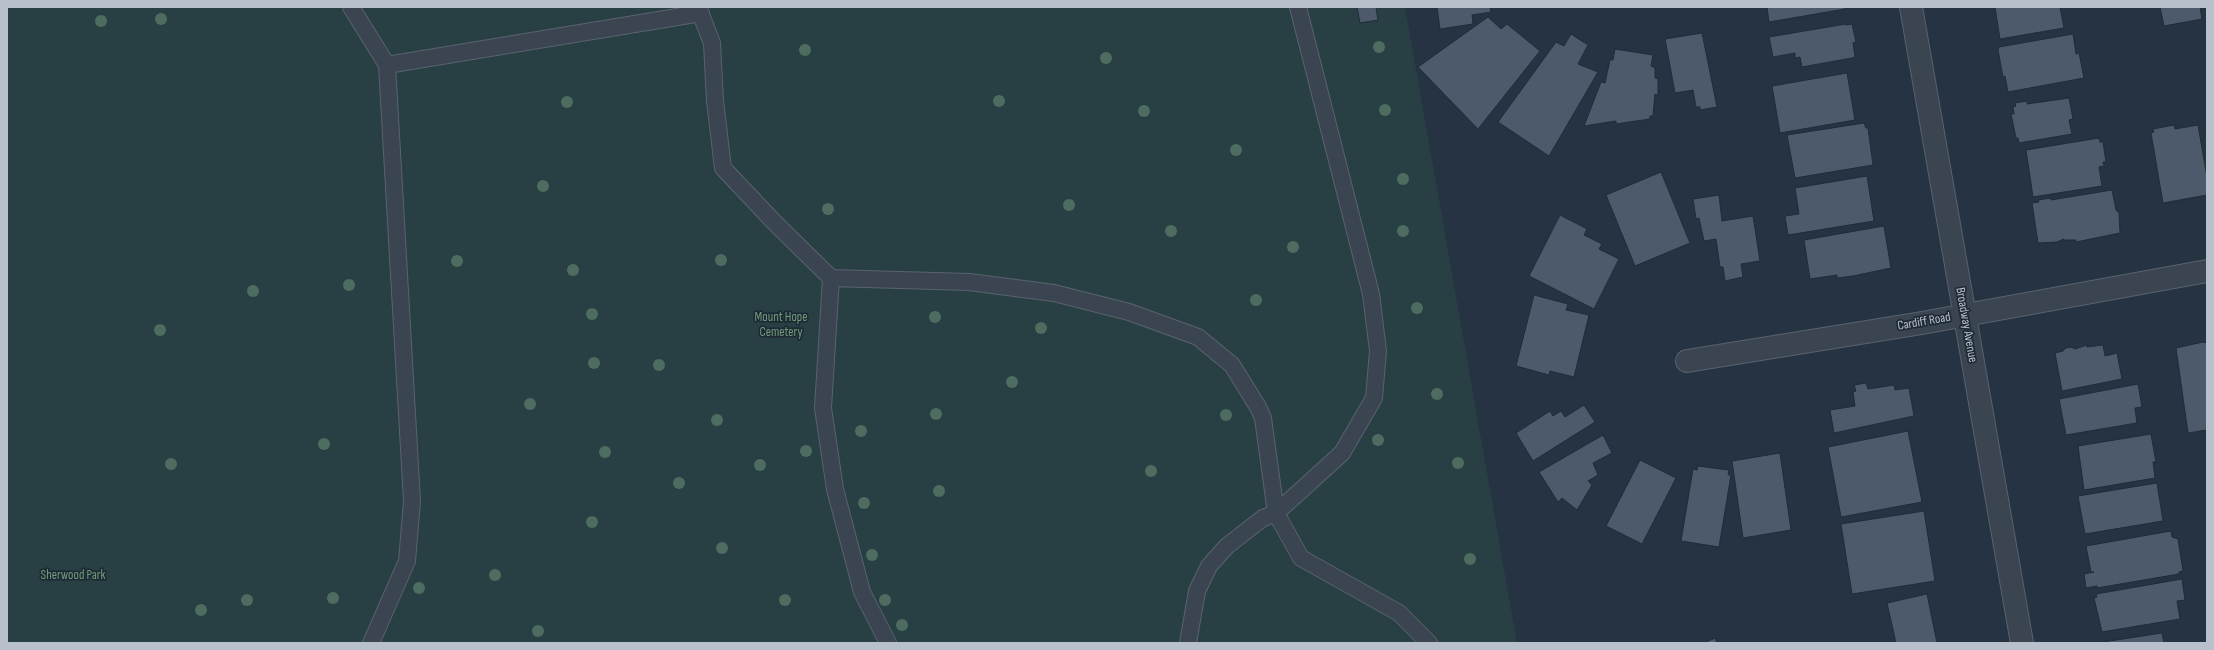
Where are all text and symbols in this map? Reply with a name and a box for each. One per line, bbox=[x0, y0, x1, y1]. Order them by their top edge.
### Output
street label: Broadway Avenue bbox=[1952, 286, 1980, 364]
park label: Mount Hope Cemetery bbox=[755, 310, 807, 341]
street label: Cardiff Road bbox=[1896, 310, 1952, 334]
park label: Sherwood Park bbox=[41, 568, 105, 584]

